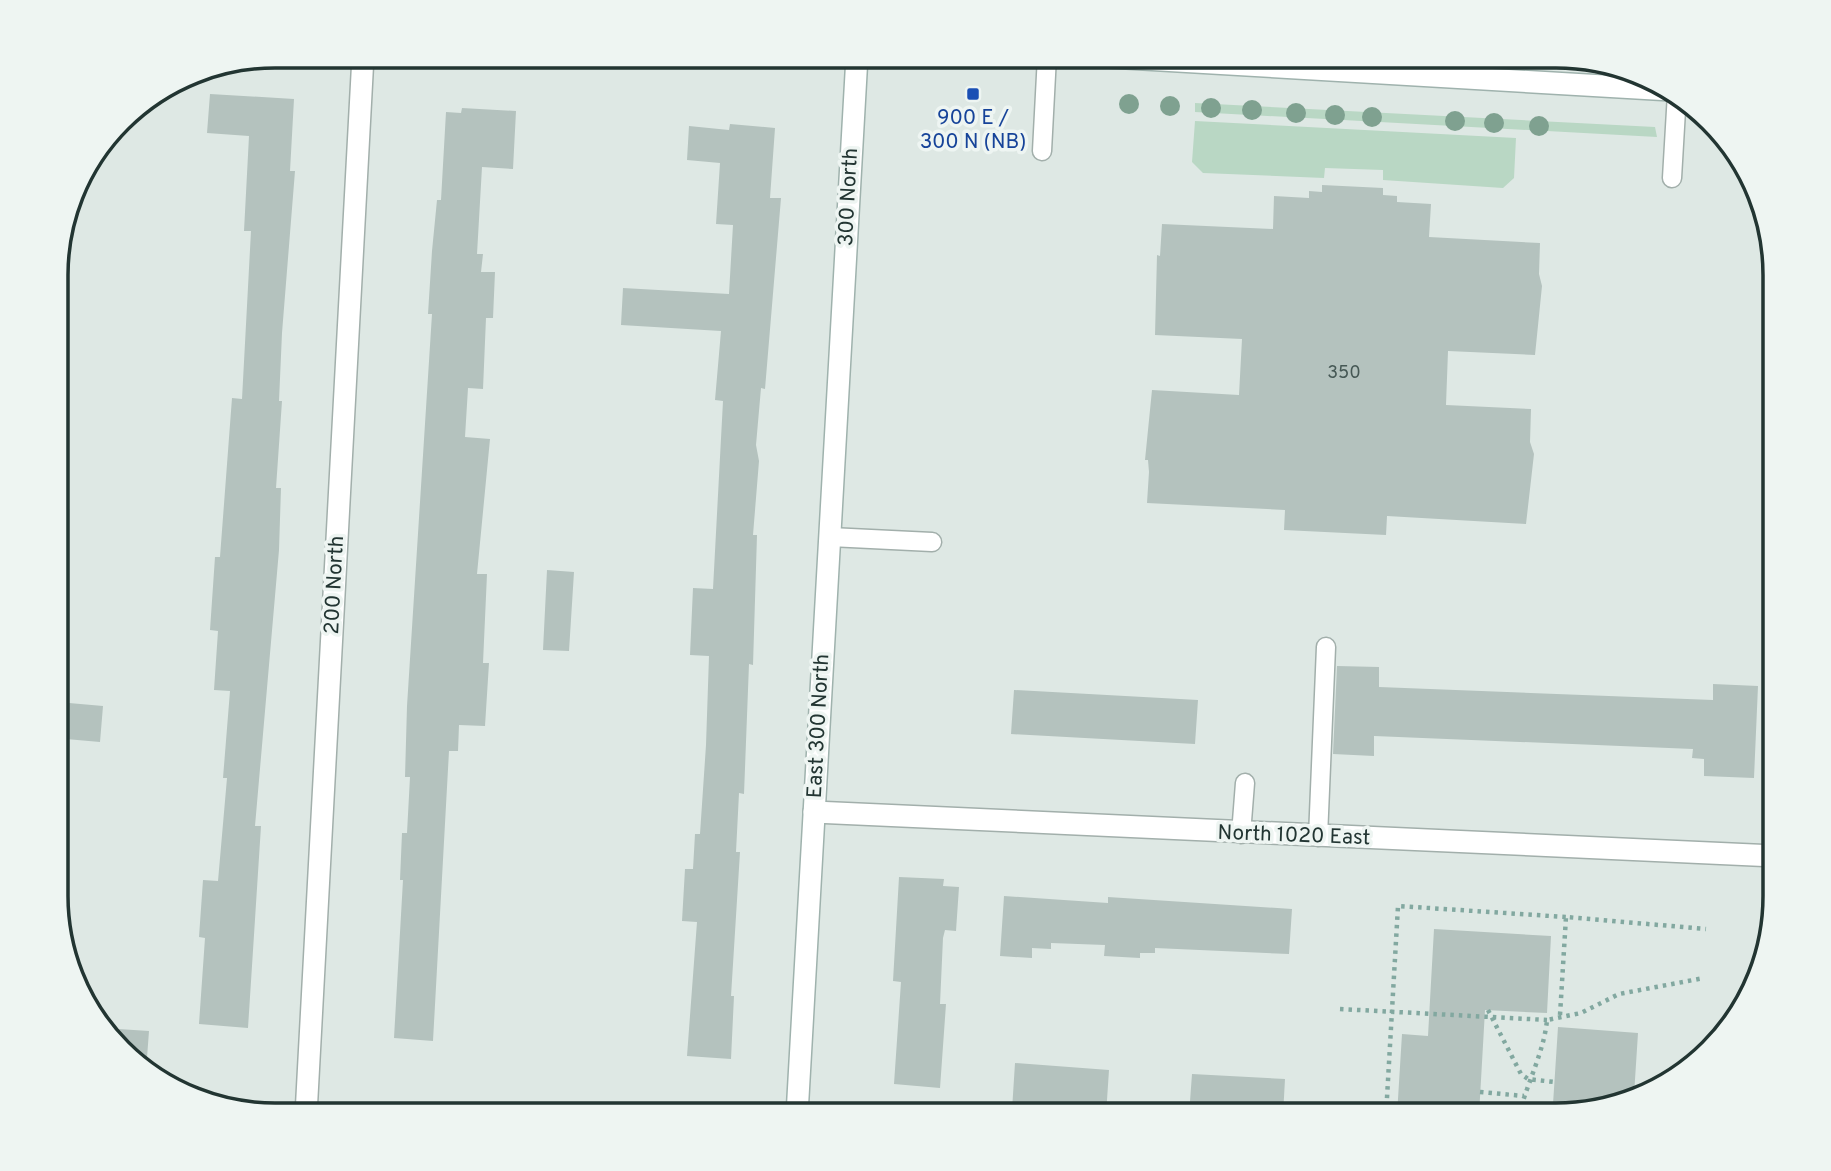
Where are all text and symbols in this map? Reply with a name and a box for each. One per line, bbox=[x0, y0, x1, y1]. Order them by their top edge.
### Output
marker: 900 E / 300 N (NB) bbox=[965, 86, 981, 102]
place label: 900 E / 300 N (NB) bbox=[920, 105, 1026, 156]
street label: 300 North bbox=[833, 147, 865, 247]
house number: 350 bbox=[1327, 362, 1361, 385]
street label: 200 North bbox=[319, 535, 351, 635]
street label: East 300 North bbox=[802, 653, 836, 799]
street label: North 1020 East bbox=[1217, 820, 1371, 852]

